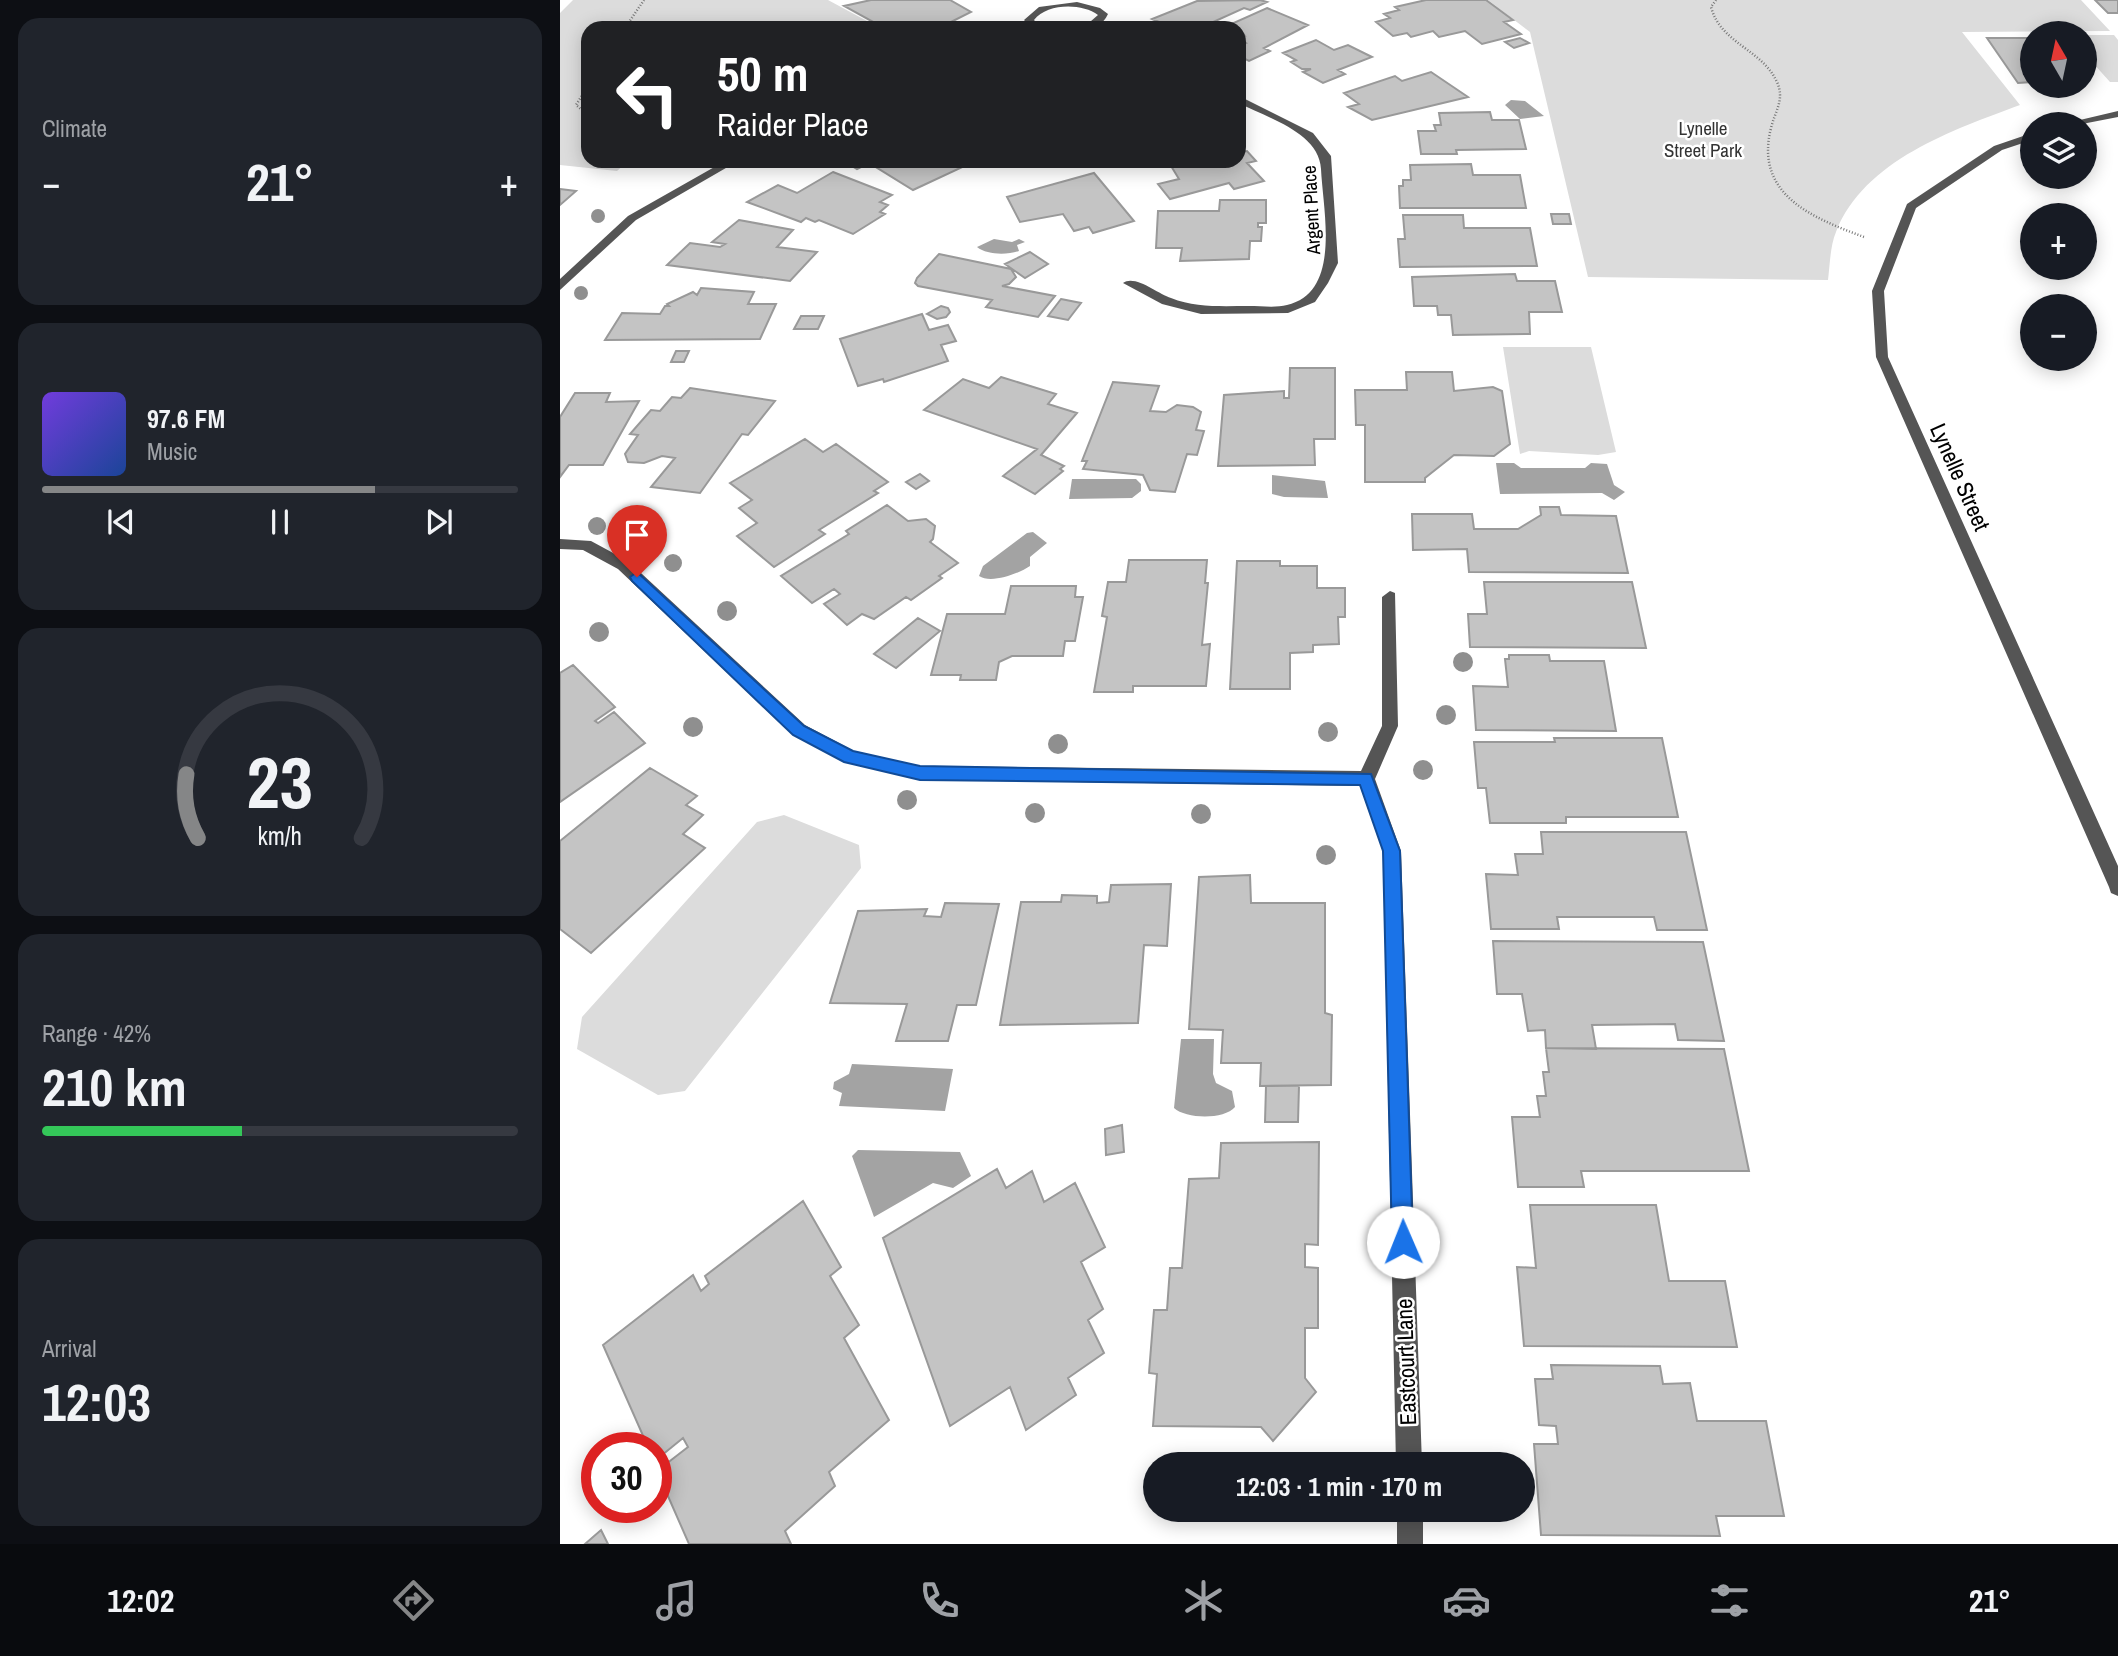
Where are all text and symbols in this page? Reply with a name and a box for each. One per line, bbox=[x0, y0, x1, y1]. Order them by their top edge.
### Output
north arrow bbox=[2020, 21, 2096, 98]
map controls bbox=[2020, 21, 2097, 371]
text: 50 m bbox=[717, 40, 809, 106]
icon: left bbox=[602, 49, 693, 140]
text: Raider Place bbox=[717, 103, 869, 146]
button: layers bbox=[2020, 112, 2097, 189]
text: Climate bbox=[42, 113, 107, 144]
park label: Lynelle Street Park bbox=[1664, 115, 1742, 163]
text: 21° bbox=[246, 147, 314, 217]
text: − bbox=[42, 157, 60, 208]
text: + bbox=[500, 157, 518, 208]
street label: Argent Place bbox=[1296, 165, 1326, 256]
button: + bbox=[2020, 203, 2097, 280]
button: − bbox=[2020, 294, 2097, 371]
text: 97.6 FM bbox=[147, 401, 225, 436]
street label: Lynelle Street bbox=[1923, 418, 1998, 535]
text: Music bbox=[147, 436, 197, 467]
icon: previous bbox=[102, 503, 140, 541]
icon: pause bbox=[261, 503, 299, 541]
icon: next bbox=[420, 503, 458, 541]
pin bbox=[607, 505, 667, 577]
icon: arrive bbox=[618, 516, 656, 554]
text: 23 bbox=[247, 733, 313, 831]
text: km/h bbox=[258, 819, 302, 853]
text: Range · 42% bbox=[42, 1018, 151, 1049]
text: 210 km bbox=[42, 1052, 187, 1122]
position arrow bbox=[1366, 1205, 1440, 1279]
street label: Eastcourt Lane bbox=[1388, 1298, 1423, 1426]
text: Arrival bbox=[42, 1333, 97, 1364]
text: 12:03 bbox=[42, 1367, 151, 1437]
speed limit sign: 30 bbox=[581, 1432, 672, 1523]
text: 12:03 · 1 min · 170 m bbox=[1236, 1469, 1442, 1504]
icon: directions bbox=[389, 1576, 438, 1625]
icon: music bbox=[652, 1576, 701, 1625]
icon: phone bbox=[915, 1576, 964, 1625]
icon: climate bbox=[1179, 1576, 1228, 1625]
icon: car bbox=[1442, 1576, 1491, 1625]
icon: filters bbox=[1705, 1576, 1754, 1625]
text: 12:02 bbox=[107, 1579, 174, 1622]
text: 21° bbox=[1969, 1579, 2011, 1622]

